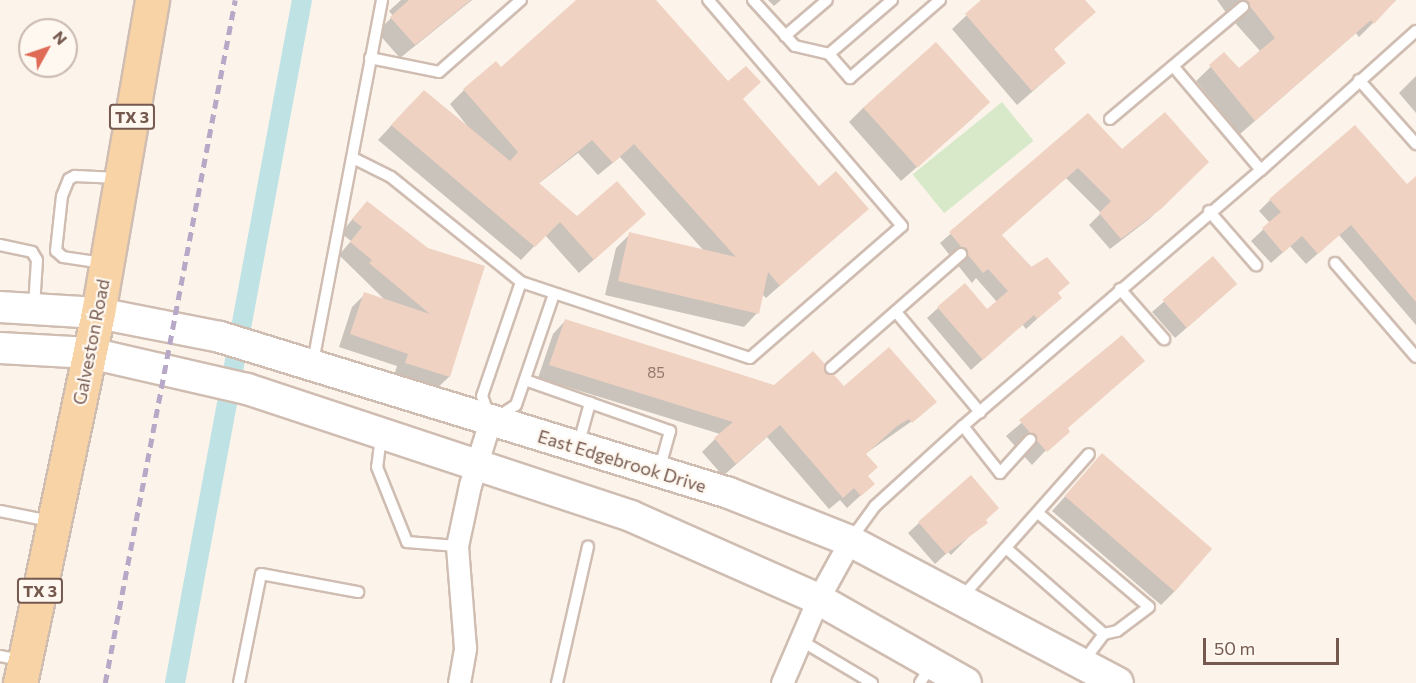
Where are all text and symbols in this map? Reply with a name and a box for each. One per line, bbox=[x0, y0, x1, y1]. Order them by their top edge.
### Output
north arrow bbox=[18, 18, 78, 78]
text: N bbox=[50, 27, 72, 48]
road number: TX 3 bbox=[108, 104, 156, 130]
street label: Galveston Road bbox=[68, 277, 114, 407]
house number: 85 bbox=[647, 364, 665, 382]
street label: East Edgebrook Drive bbox=[535, 425, 709, 497]
road number: TX 3 bbox=[16, 578, 64, 604]
scale bar bbox=[1206, 626, 1342, 664]
text: 50 m bbox=[1214, 637, 1255, 659]

